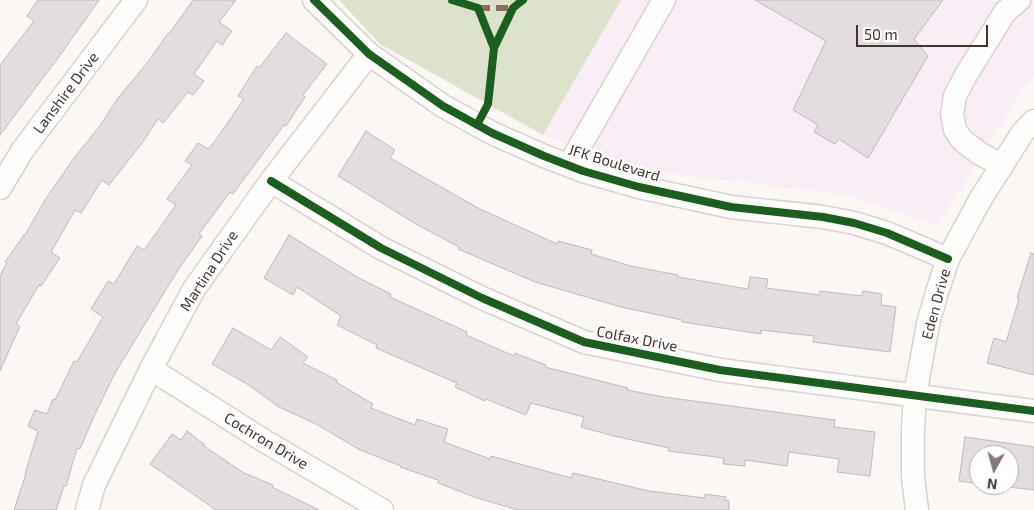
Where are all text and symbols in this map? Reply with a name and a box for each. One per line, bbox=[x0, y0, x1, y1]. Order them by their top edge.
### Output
scale bar bbox=[859, 15, 992, 47]
text: 50 m bbox=[864, 25, 898, 43]
street label: Lanshire Drive bbox=[29, 49, 103, 137]
street label: JFK Boulevard bbox=[566, 141, 662, 185]
street label: Martina Drive bbox=[176, 227, 242, 315]
street label: Eden Drive bbox=[918, 267, 954, 341]
street label: Colfax Drive bbox=[595, 322, 679, 356]
street label: Cochron Drive bbox=[221, 409, 311, 473]
north arrow bbox=[969, 445, 1019, 495]
text: N bbox=[986, 475, 998, 493]

